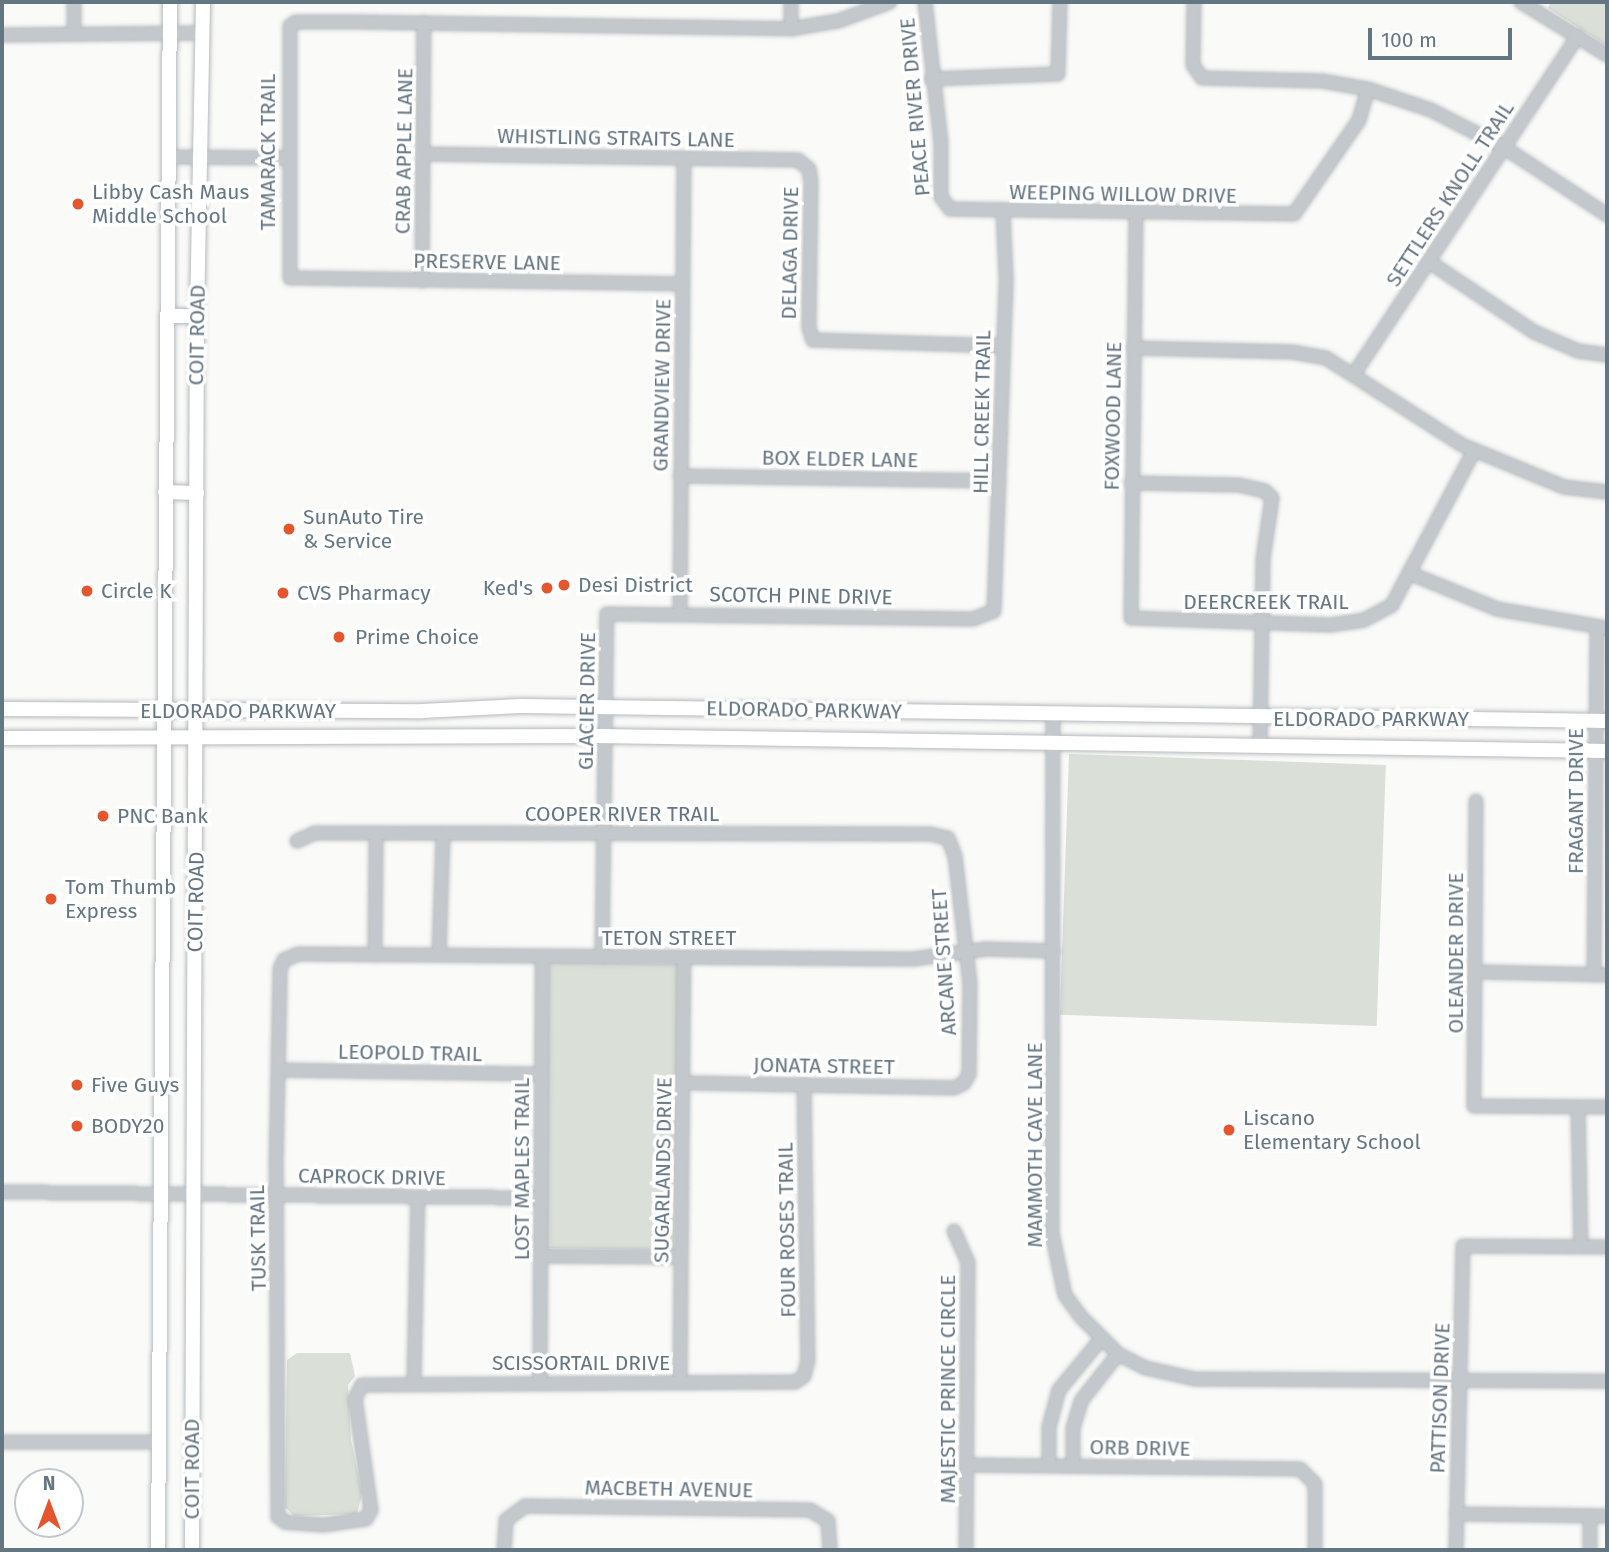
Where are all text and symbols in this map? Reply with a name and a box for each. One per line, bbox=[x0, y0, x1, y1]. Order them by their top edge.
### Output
scale bar bbox=[1371, 14, 1514, 58]
street label: PEACE RIVER DRIVE bbox=[895, 17, 935, 197]
text: 100 m bbox=[1381, 27, 1437, 53]
street label: CRAB APPLE LANE bbox=[390, 67, 418, 235]
street label: TAMARACK TRAIL bbox=[255, 74, 281, 230]
street label: SETTLERS KNOLL TRAIL bbox=[1381, 97, 1519, 291]
street label: WHISTLING STRAITS LANE bbox=[497, 123, 735, 153]
place label: Libby Cash Maus Middle School bbox=[92, 179, 249, 229]
street label: WEEPING WILLOW DRIVE bbox=[1009, 179, 1237, 209]
street label: DELAGA DRIVE bbox=[776, 186, 804, 320]
marker: Libby Cash Maus Middle School bbox=[70, 196, 86, 212]
street label: PRESERVE LANE bbox=[413, 248, 561, 276]
street label: COIT ROAD bbox=[184, 284, 210, 386]
street label: GRANDVIEW DRIVE bbox=[648, 298, 676, 472]
street label: HILL CREEK TRAIL bbox=[968, 330, 996, 494]
street label: FOXWOOD LANE bbox=[1099, 341, 1127, 491]
street label: BOX ELDER LANE bbox=[761, 445, 919, 473]
place label: SunAuto Tire & Service bbox=[303, 504, 424, 554]
marker: SunAuto Tire & Service bbox=[281, 521, 297, 537]
place label: Desi District bbox=[578, 572, 693, 598]
place label: Ked's bbox=[483, 575, 533, 601]
marker: Desi District bbox=[556, 577, 572, 593]
place label: Circle K bbox=[101, 578, 172, 604]
place label: CVS Pharmacy bbox=[297, 580, 431, 606]
marker: Ked's bbox=[539, 580, 555, 596]
street label: SCOTCH PINE DRIVE bbox=[709, 582, 893, 610]
marker: Circle K bbox=[79, 583, 95, 599]
marker: CVS Pharmacy bbox=[275, 585, 291, 601]
street label: DEERCREEK TRAIL bbox=[1183, 589, 1349, 615]
place label: Prime Choice bbox=[355, 624, 479, 650]
marker: Prime Choice bbox=[329, 627, 349, 647]
street label: GLACIER DRIVE bbox=[573, 632, 601, 770]
street label: ELDORADO PARKWAY bbox=[706, 696, 902, 724]
street label: ELDORADO PARKWAY bbox=[140, 698, 336, 724]
street label: ELDORADO PARKWAY bbox=[1273, 706, 1469, 732]
street label: FRAGANT DRIVE bbox=[1563, 728, 1589, 874]
street label: COOPER RIVER TRAIL bbox=[525, 801, 719, 827]
place label: PNC Bank bbox=[117, 803, 208, 829]
marker: PNC Bank bbox=[95, 808, 111, 824]
street label: COIT ROAD bbox=[183, 851, 209, 953]
street label: OLEANDER DRIVE bbox=[1443, 873, 1469, 1033]
place label: Tom Thumb Express bbox=[65, 874, 176, 924]
street label: ARCANE STREET bbox=[926, 888, 962, 1036]
marker: Tom Thumb Express bbox=[43, 891, 59, 907]
street label: TETON STREET bbox=[602, 925, 736, 951]
street label: LEOPOLD TRAIL bbox=[338, 1039, 482, 1067]
street label: MAMMOTH CAVE LANE bbox=[1022, 1042, 1048, 1248]
street label: JONATA STREET bbox=[753, 1052, 895, 1080]
place label: Five Guys bbox=[91, 1072, 179, 1098]
marker: Five Guys bbox=[69, 1077, 85, 1093]
street label: SUGARLANDS DRIVE bbox=[649, 1077, 677, 1263]
street label: LOST MAPLES TRAIL bbox=[509, 1078, 535, 1260]
place label: Liscano Elementary School bbox=[1243, 1105, 1421, 1155]
place label: BODY20 bbox=[91, 1113, 164, 1139]
marker: BODY20 bbox=[69, 1118, 85, 1134]
marker: Liscano Elementary School bbox=[1221, 1122, 1237, 1138]
street label: FOUR ROSES TRAIL bbox=[773, 1142, 801, 1318]
street label: CAPROCK DRIVE bbox=[298, 1163, 446, 1191]
street label: TUSK TRAIL bbox=[244, 1185, 272, 1291]
street label: MAJESTIC PRINCE CIRCLE bbox=[935, 1274, 961, 1504]
street label: PATTISON DRIVE bbox=[1425, 1322, 1455, 1474]
street label: SCISSORTAIL DRIVE bbox=[492, 1350, 670, 1376]
street label: COIT ROAD bbox=[179, 1419, 205, 1519]
street label: ORB DRIVE bbox=[1089, 1435, 1191, 1461]
north arrow bbox=[14, 1468, 84, 1538]
text: N bbox=[43, 1472, 55, 1495]
street label: MACBETH AVENUE bbox=[584, 1475, 754, 1503]

